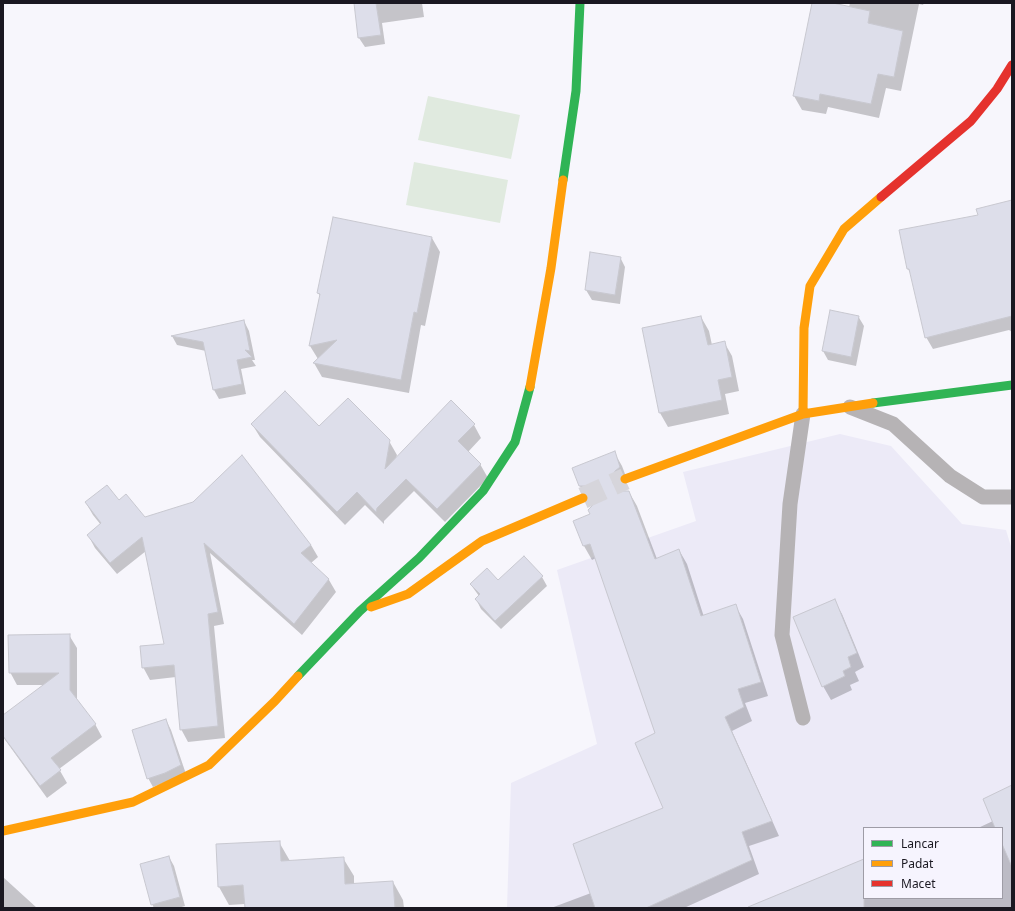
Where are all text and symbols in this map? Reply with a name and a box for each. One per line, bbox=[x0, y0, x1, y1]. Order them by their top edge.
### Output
legend bbox=[863, 827, 1003, 899]
text: Lancar bbox=[901, 835, 939, 852]
text: Padat bbox=[901, 855, 933, 872]
text: Macet bbox=[901, 875, 935, 892]

